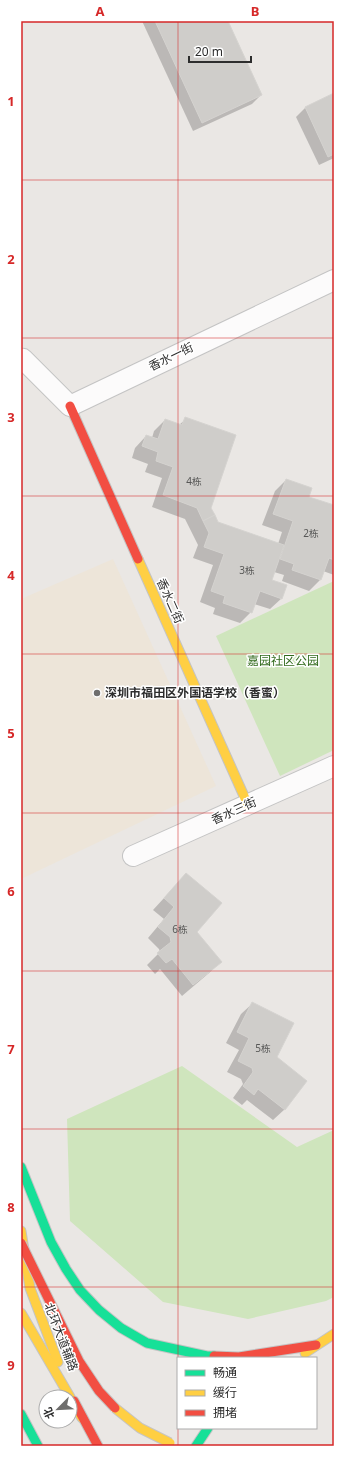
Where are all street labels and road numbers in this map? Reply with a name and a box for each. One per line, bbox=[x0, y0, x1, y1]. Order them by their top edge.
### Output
street label: 香水一街 bbox=[145, 338, 196, 375]
street label: 香水二街 bbox=[153, 575, 188, 626]
street label: 香水三街 bbox=[208, 793, 259, 828]
street label: 北环大道辅路 bbox=[41, 1300, 82, 1373]

